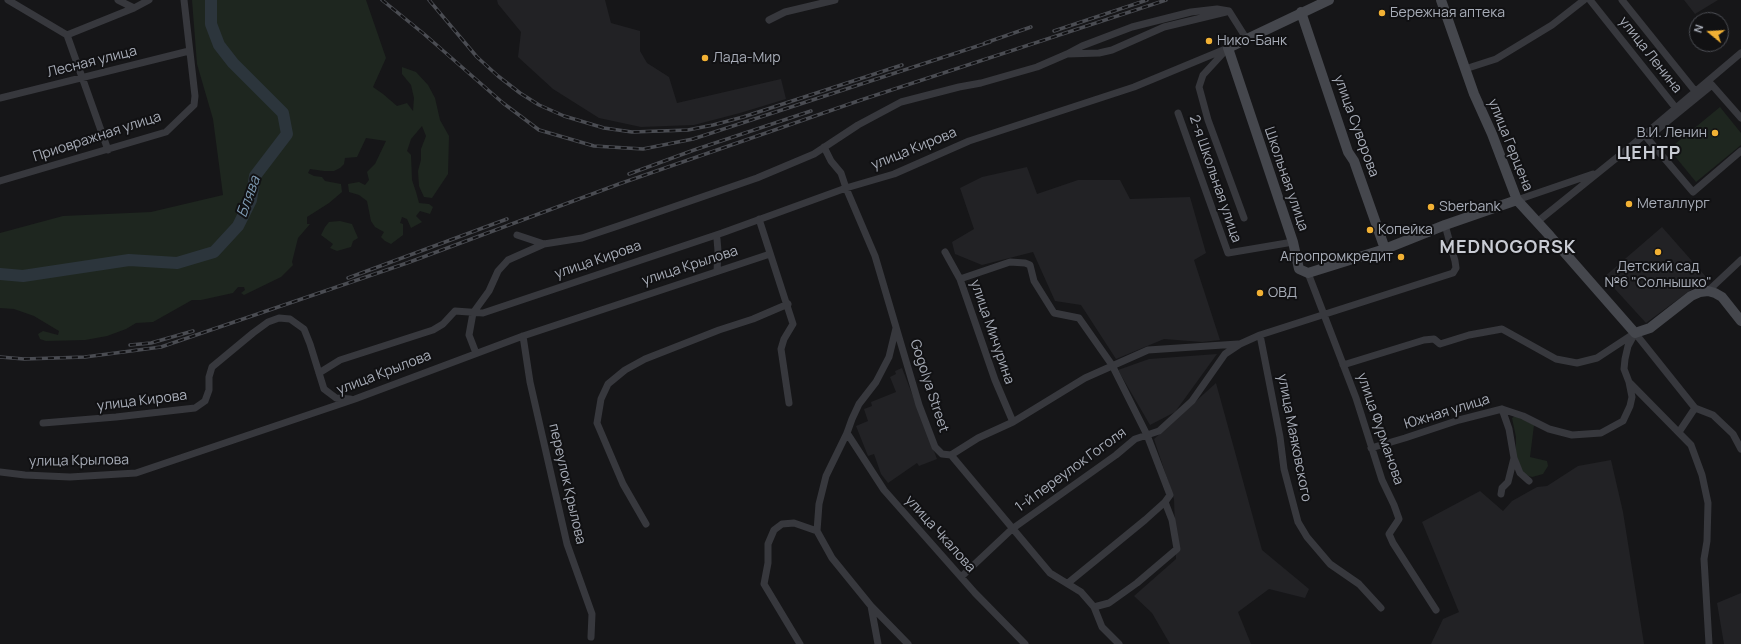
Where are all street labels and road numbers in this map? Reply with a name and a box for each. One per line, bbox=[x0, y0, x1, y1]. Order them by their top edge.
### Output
street label: улица Ленина bbox=[1615, 13, 1685, 97]
street label: Лесная улица bbox=[45, 43, 139, 81]
street label: улица Суворова bbox=[1330, 73, 1382, 179]
street label: улица Герцена bbox=[1484, 96, 1536, 194]
street label: Приовражная улица bbox=[31, 108, 163, 166]
street label: 2-я Школьная улица bbox=[1185, 113, 1245, 245]
street label: улица Кирова bbox=[869, 124, 959, 174]
street label: Школьная улица bbox=[1260, 125, 1312, 233]
street label: улица Кирова bbox=[552, 237, 644, 283]
street label: улица Крылова bbox=[640, 243, 740, 289]
street label: улица Мичурина bbox=[966, 278, 1018, 386]
street label: Gogolya Street bbox=[906, 337, 952, 435]
street label: улица Крылова bbox=[334, 347, 434, 399]
street label: улица Фурманова bbox=[1353, 371, 1407, 487]
street label: улица Маяковского bbox=[1273, 373, 1315, 503]
street label: улица Кирова bbox=[96, 387, 188, 415]
street label: Южная улица bbox=[1402, 391, 1492, 433]
street label: переулок Крылова bbox=[545, 422, 589, 546]
street label: 1-й переулок Гоголя bbox=[1012, 424, 1130, 516]
street label: улица Крылова bbox=[29, 452, 129, 470]
street label: улица Чкалова bbox=[901, 492, 979, 576]

